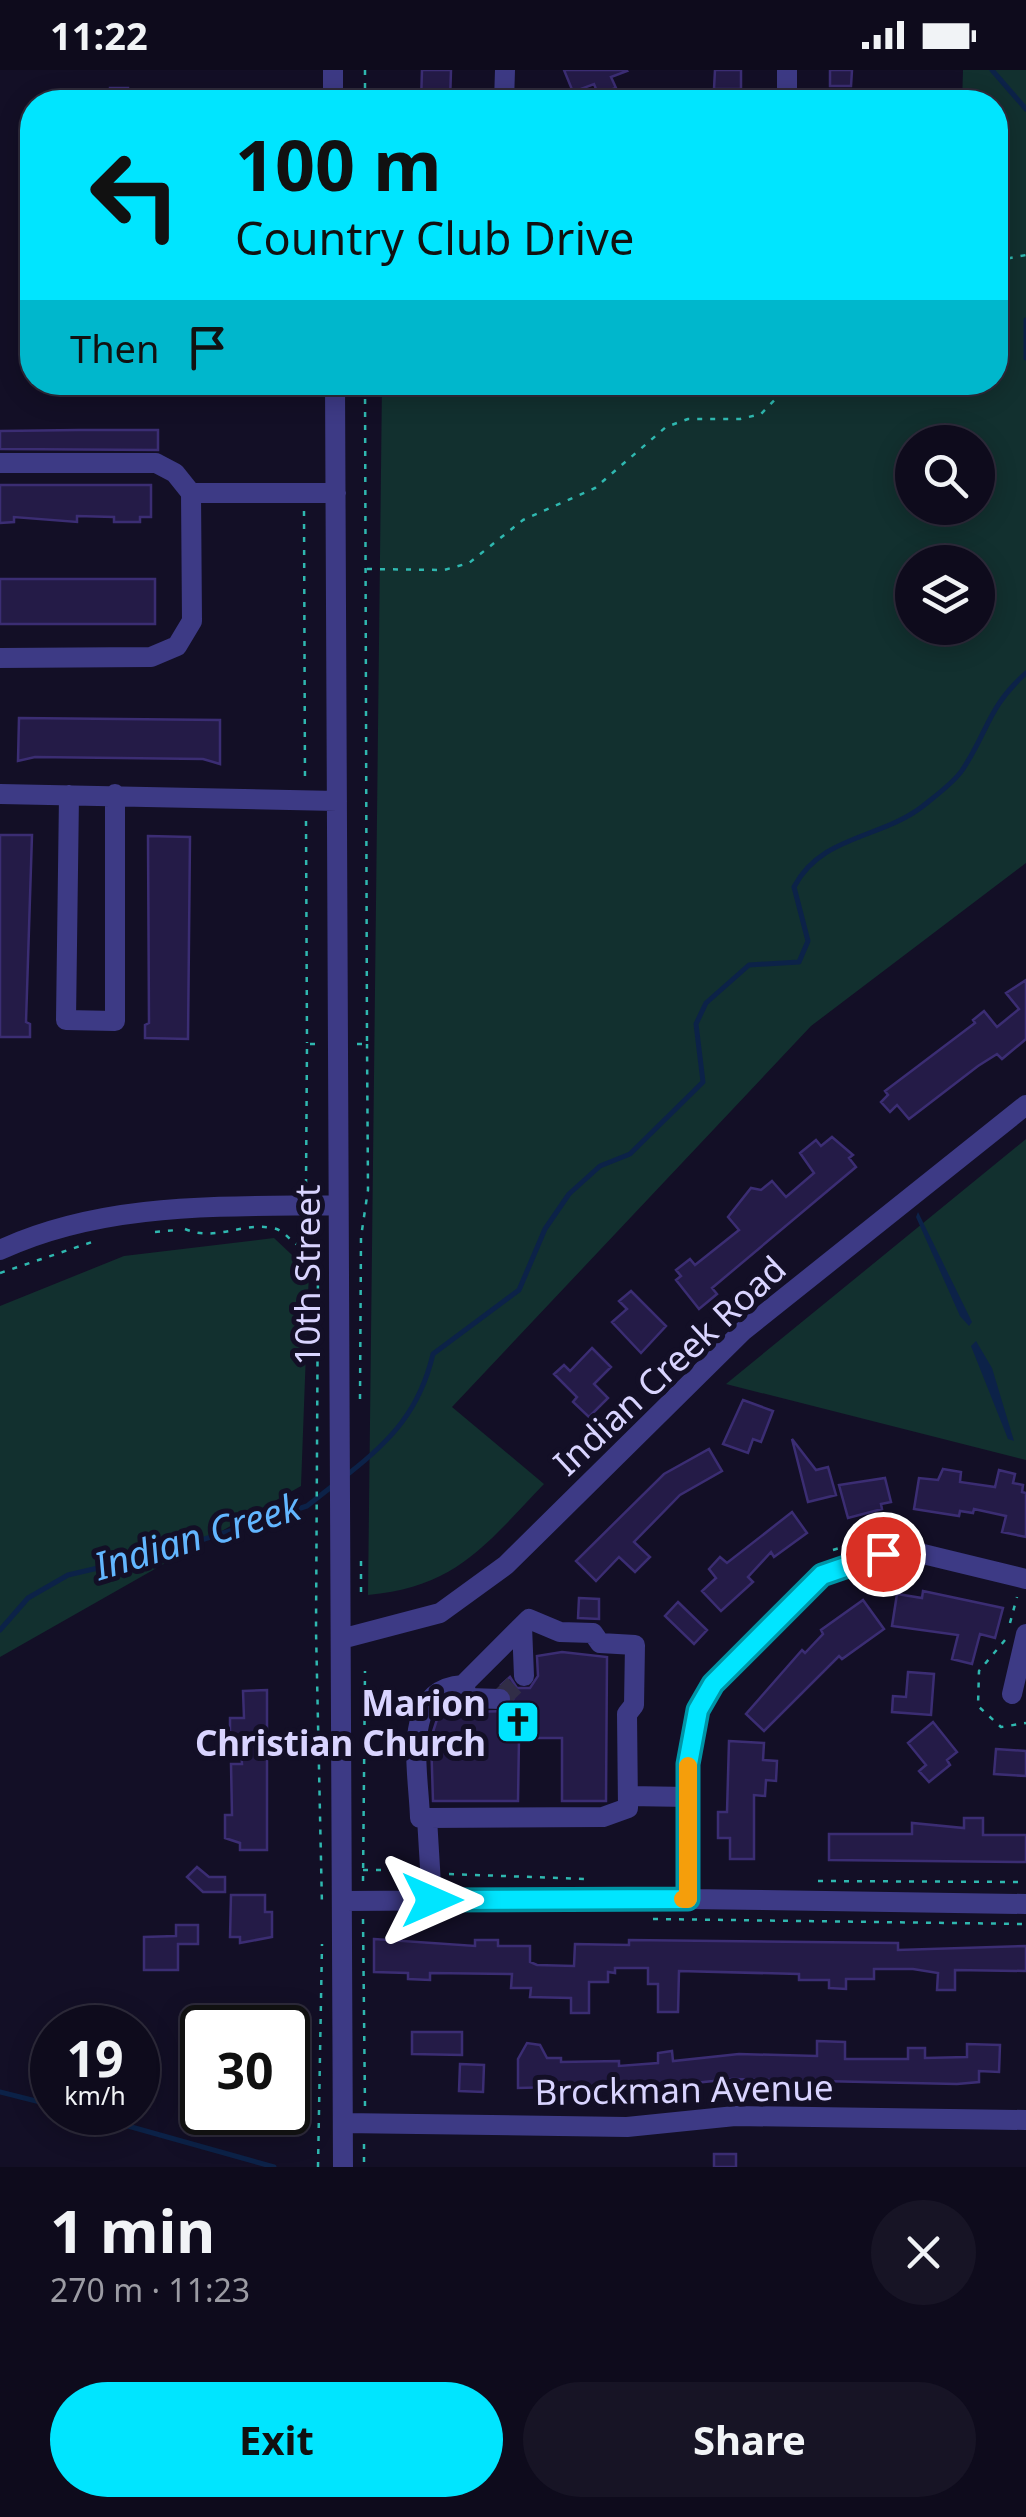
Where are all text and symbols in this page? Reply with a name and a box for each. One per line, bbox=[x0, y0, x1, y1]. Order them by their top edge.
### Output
text: 11:22 bbox=[50, 9, 148, 61]
text: 100 m bbox=[235, 116, 442, 212]
icon: left bbox=[70, 130, 200, 260]
text: Country Club Drive bbox=[235, 207, 634, 268]
icon: arrive bbox=[180, 320, 235, 375]
text: Then bbox=[70, 322, 160, 374]
map controls bbox=[895, 425, 995, 645]
button: search bbox=[895, 425, 995, 525]
button: layers bbox=[895, 545, 995, 645]
street label: 10th Street bbox=[283, 1184, 330, 1366]
street label: Indian Creek Road bbox=[543, 1245, 795, 1485]
water label: Indian Creek bbox=[87, 1479, 308, 1591]
pin bbox=[841, 1512, 926, 1597]
icon: arrive bbox=[856, 1527, 911, 1582]
place label: Marion Christian Church bbox=[195, 1679, 486, 1766]
church icon: Marion Christian Church bbox=[495, 1699, 541, 1745]
position arrow bbox=[380, 1848, 484, 1952]
speed limit sign: 30 bbox=[180, 2005, 310, 2135]
text: 19 bbox=[66, 2024, 124, 2092]
street label: Brockman Avenue bbox=[534, 2063, 834, 2115]
text: km/h bbox=[64, 2078, 126, 2112]
text: 1 min bbox=[50, 2189, 215, 2271]
button: close bbox=[871, 2200, 976, 2305]
text: 270 m · 11:23 bbox=[50, 2268, 250, 2311]
button: Exit bbox=[50, 2382, 503, 2497]
button: Share bbox=[523, 2382, 976, 2497]

